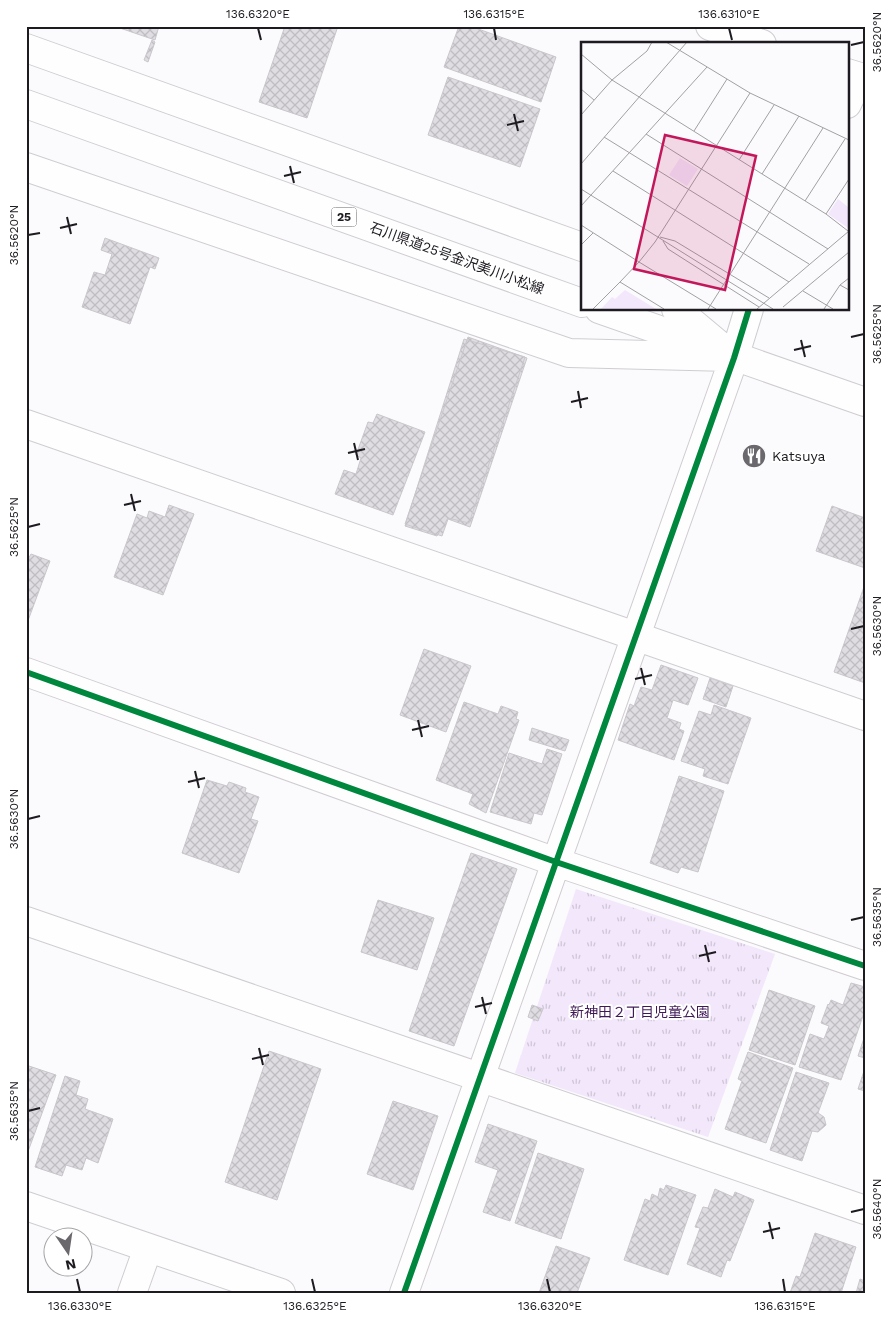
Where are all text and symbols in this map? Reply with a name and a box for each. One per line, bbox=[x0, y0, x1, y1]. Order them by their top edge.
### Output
text: 136.6320°E bbox=[226, 7, 290, 21]
text: 136.6315°E bbox=[463, 7, 525, 21]
text: 136.6310°E bbox=[698, 7, 760, 21]
text: 36.5620°N bbox=[870, 12, 884, 72]
inset map bbox=[581, 42, 848, 310]
text: 36.5620°N bbox=[7, 205, 21, 265]
road number: 25 bbox=[332, 208, 356, 226]
street label: 石川県道25号金沢美川小松線 bbox=[368, 219, 546, 297]
text: 36.5625°N bbox=[870, 304, 884, 364]
restaurant icon: Katsuya bbox=[741, 443, 767, 469]
place label: Katsuya bbox=[772, 448, 826, 464]
text: 36.5625°N bbox=[7, 497, 21, 557]
text: 36.5630°N bbox=[870, 596, 884, 656]
text: 36.5630°N bbox=[7, 789, 21, 849]
text: 36.5635°N bbox=[870, 887, 884, 947]
park label: 新神田２丁目児童公園 bbox=[570, 1004, 710, 1020]
text: 36.5635°N bbox=[7, 1081, 21, 1141]
text: 36.5640°N bbox=[870, 1179, 884, 1239]
north arrow bbox=[42, 1226, 92, 1276]
text: N bbox=[64, 1256, 78, 1274]
text: 136.6330°E bbox=[48, 1299, 112, 1313]
text: 136.6325°E bbox=[283, 1299, 347, 1313]
text: 136.6320°E bbox=[518, 1299, 582, 1313]
text: 136.6315°E bbox=[754, 1299, 816, 1313]

